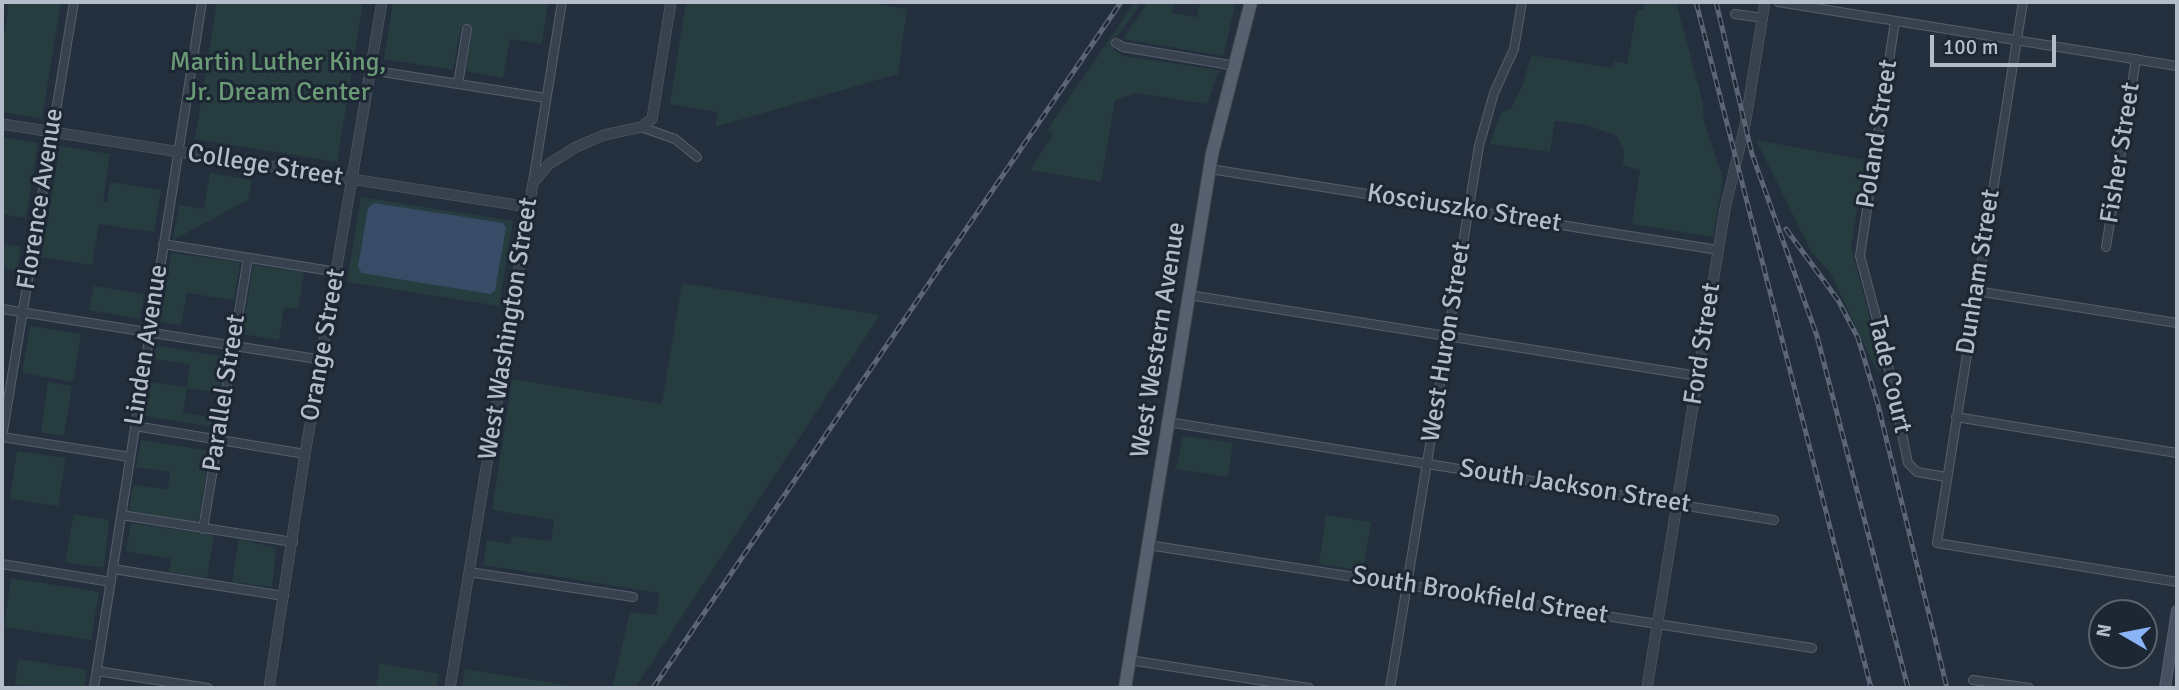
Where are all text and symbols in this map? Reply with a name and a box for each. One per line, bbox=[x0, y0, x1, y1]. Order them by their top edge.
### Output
scale bar bbox=[1934, 21, 2060, 65]
text: 100 m bbox=[1943, 34, 1998, 60]
park label: Martin Luther King, Jr. Dream Center bbox=[170, 47, 386, 108]
street label: Poland Street bbox=[1851, 58, 1905, 210]
street label: Fisher Street bbox=[2094, 80, 2148, 226]
street label: Florence Avenue bbox=[11, 106, 71, 292]
street label: College Street bbox=[185, 138, 345, 194]
street label: Kosciuszko Street bbox=[1365, 178, 1563, 240]
street label: Dunham Street bbox=[1951, 187, 2007, 357]
street label: West Washington Street bbox=[473, 196, 545, 462]
street label: West Western Avenue bbox=[1125, 220, 1193, 460]
street label: West Huron Street bbox=[1416, 240, 1478, 444]
street label: Linden Avenue bbox=[119, 262, 175, 428]
street label: Orange Street bbox=[295, 266, 353, 424]
street label: Ford Street bbox=[1678, 281, 1728, 407]
street label: Parallel Street bbox=[197, 312, 253, 474]
street label: Tade Court bbox=[1860, 314, 1918, 436]
street label: South Jackson Street bbox=[1457, 453, 1693, 521]
street label: South Brookfield Street bbox=[1350, 560, 1610, 632]
north arrow bbox=[2088, 599, 2158, 669]
text: N bbox=[2091, 622, 2117, 639]

